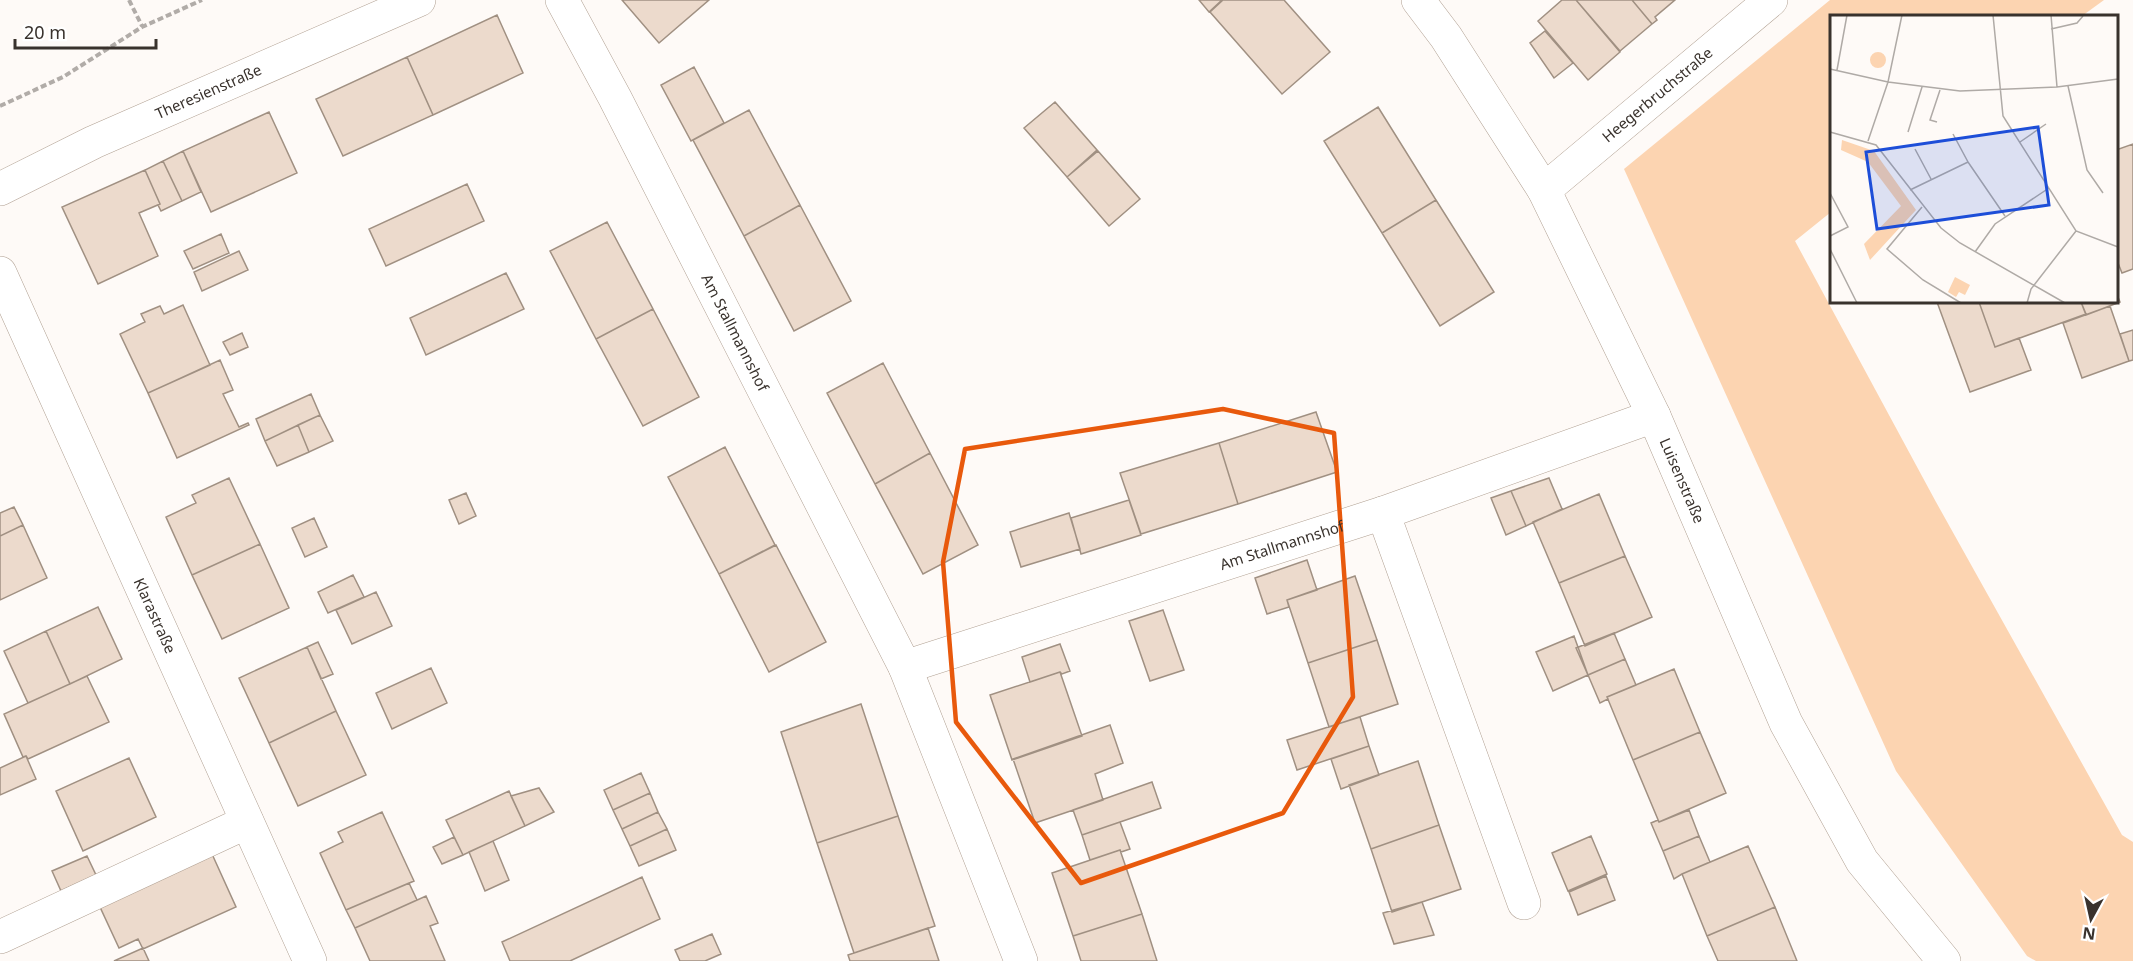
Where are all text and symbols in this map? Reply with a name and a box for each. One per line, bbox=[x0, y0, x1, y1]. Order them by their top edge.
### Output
scale bar bbox=[15, 12, 156, 50]
inset map bbox=[1830, 15, 2118, 303]
text: 20 m bbox=[24, 20, 66, 44]
street label: Heegerbruchstraße bbox=[1598, 42, 1716, 146]
street label: Theresienstraße bbox=[152, 59, 264, 123]
street label: Am Stallmannshof bbox=[697, 270, 774, 395]
street label: Luisenstraße bbox=[1656, 435, 1710, 526]
street label: Am Stallmannshof bbox=[1217, 515, 1347, 574]
street label: Klarastraße bbox=[130, 574, 181, 656]
north arrow bbox=[2061, 889, 2121, 949]
text: N bbox=[2081, 922, 2097, 946]

